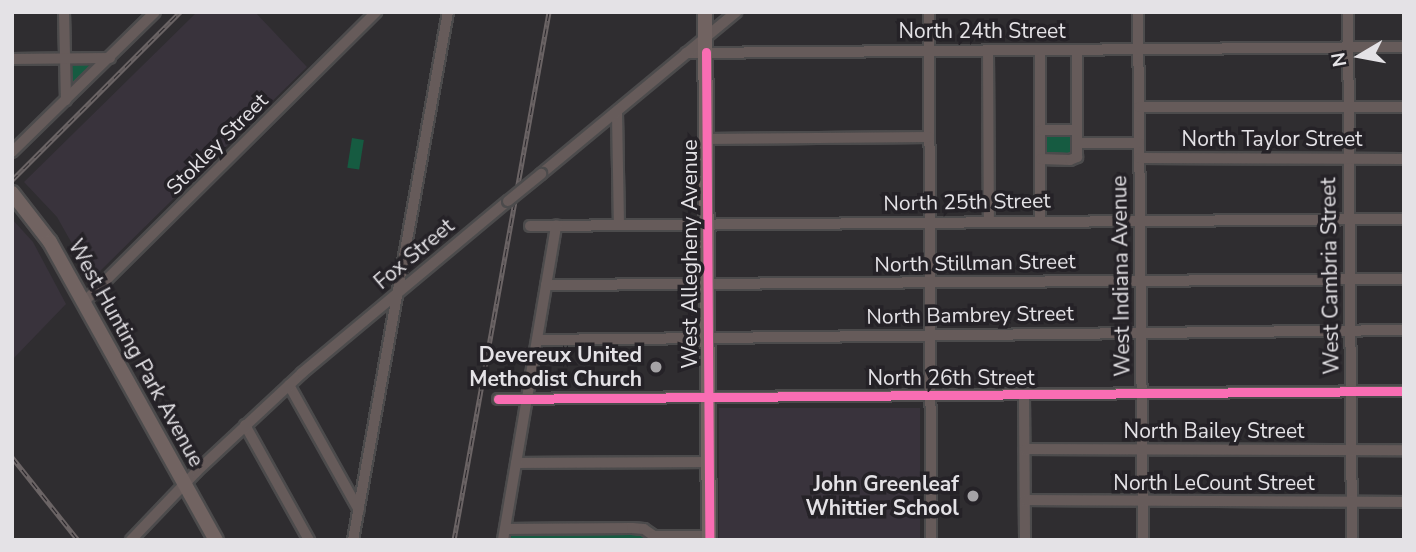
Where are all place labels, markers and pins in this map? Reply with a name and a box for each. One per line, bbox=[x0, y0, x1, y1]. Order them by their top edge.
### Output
place label: Devereux United Methodist Church bbox=[469, 342, 642, 392]
marker: Devereux United Methodist Church bbox=[648, 359, 664, 375]
place label: John Greenleaf Whittier School bbox=[805, 471, 959, 521]
marker: John Greenleaf Whittier School bbox=[965, 488, 981, 504]

